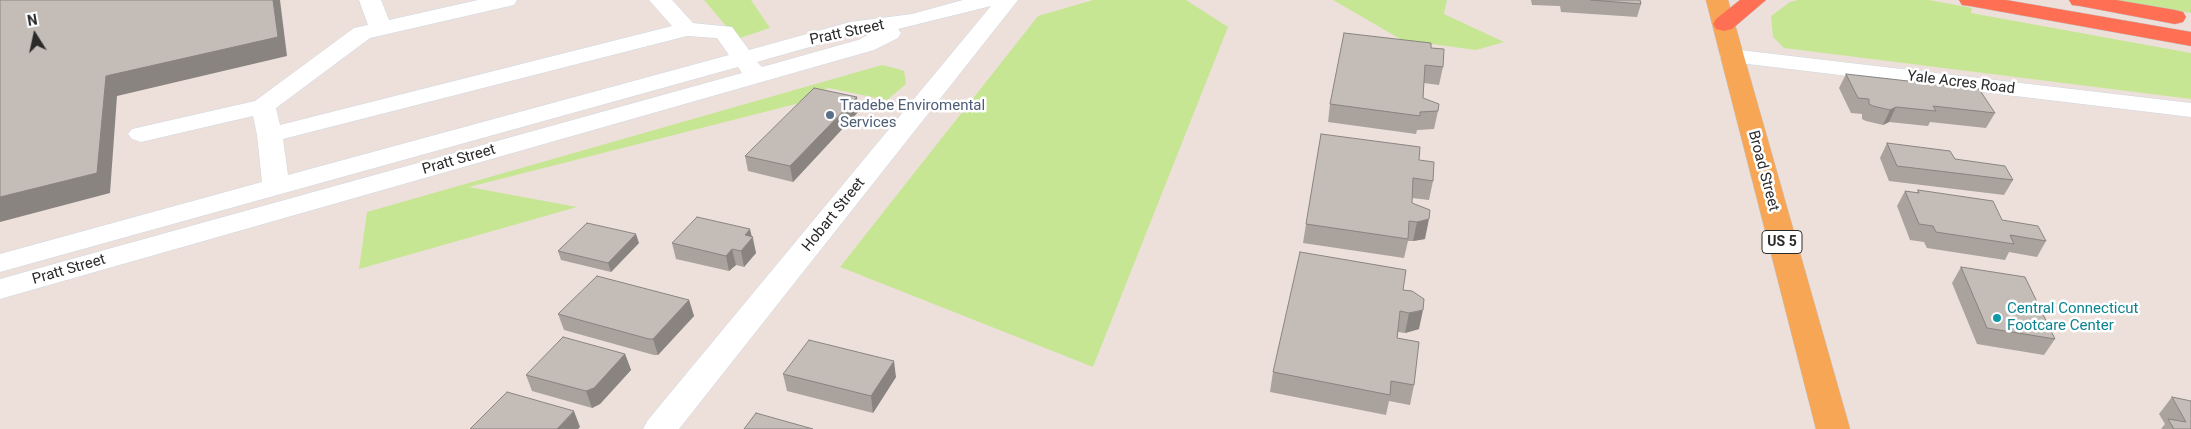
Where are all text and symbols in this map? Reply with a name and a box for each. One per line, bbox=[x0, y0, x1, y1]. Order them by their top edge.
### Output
north arrow bbox=[10, 10, 60, 60]
text: N bbox=[26, 11, 39, 29]
street label: Pratt Street bbox=[808, 16, 886, 50]
street label: Yale Acres Road bbox=[1906, 67, 2016, 99]
place label: Tradebe Enviromental Services bbox=[840, 97, 985, 132]
marker: Tradebe Enviromental Services bbox=[824, 109, 836, 121]
street label: Broad Street bbox=[1744, 129, 1782, 213]
street label: Pratt Street bbox=[420, 141, 498, 179]
street label: Hobart Street bbox=[799, 175, 869, 255]
road number: US 5 bbox=[1762, 230, 1802, 253]
street label: Pratt Street bbox=[30, 251, 108, 289]
place label: Central Connecticut Footcare Center bbox=[2007, 300, 2138, 335]
marker: Central Connecticut Footcare Center bbox=[1991, 312, 2003, 324]

